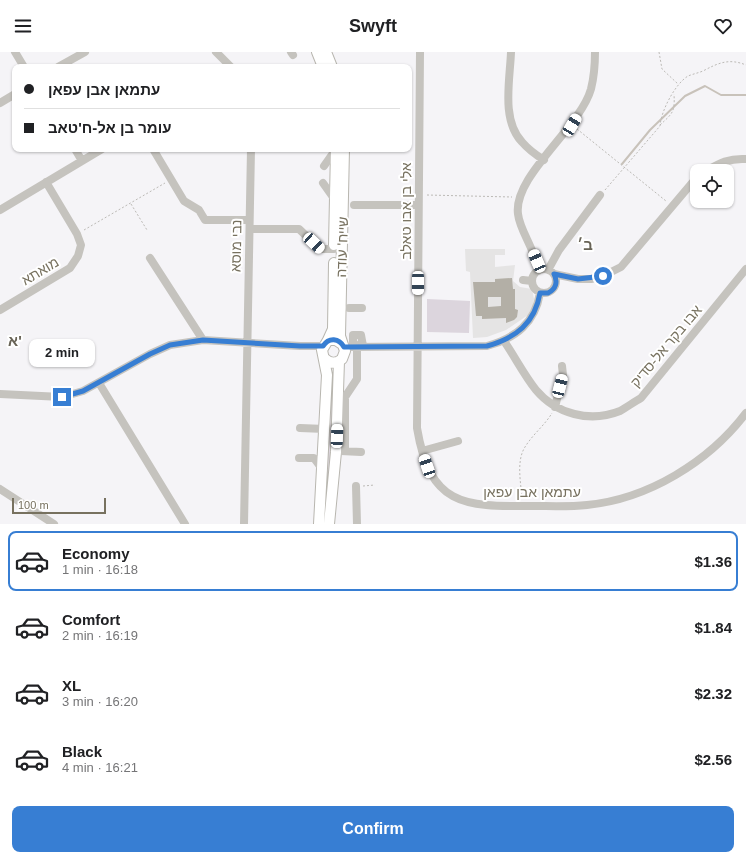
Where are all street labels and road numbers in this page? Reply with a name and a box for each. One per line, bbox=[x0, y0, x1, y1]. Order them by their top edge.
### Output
street label: אלי בן אבו טאלב bbox=[398, 162, 414, 260]
street label: שייח' עודה bbox=[333, 216, 351, 278]
street label: נבי מוסא bbox=[228, 220, 244, 272]
street label: מואתא bbox=[19, 254, 61, 288]
street label: אבו בקר אל-סדיק bbox=[627, 302, 705, 390]
street label: עתמאן אבן עפאן bbox=[483, 484, 581, 500]

